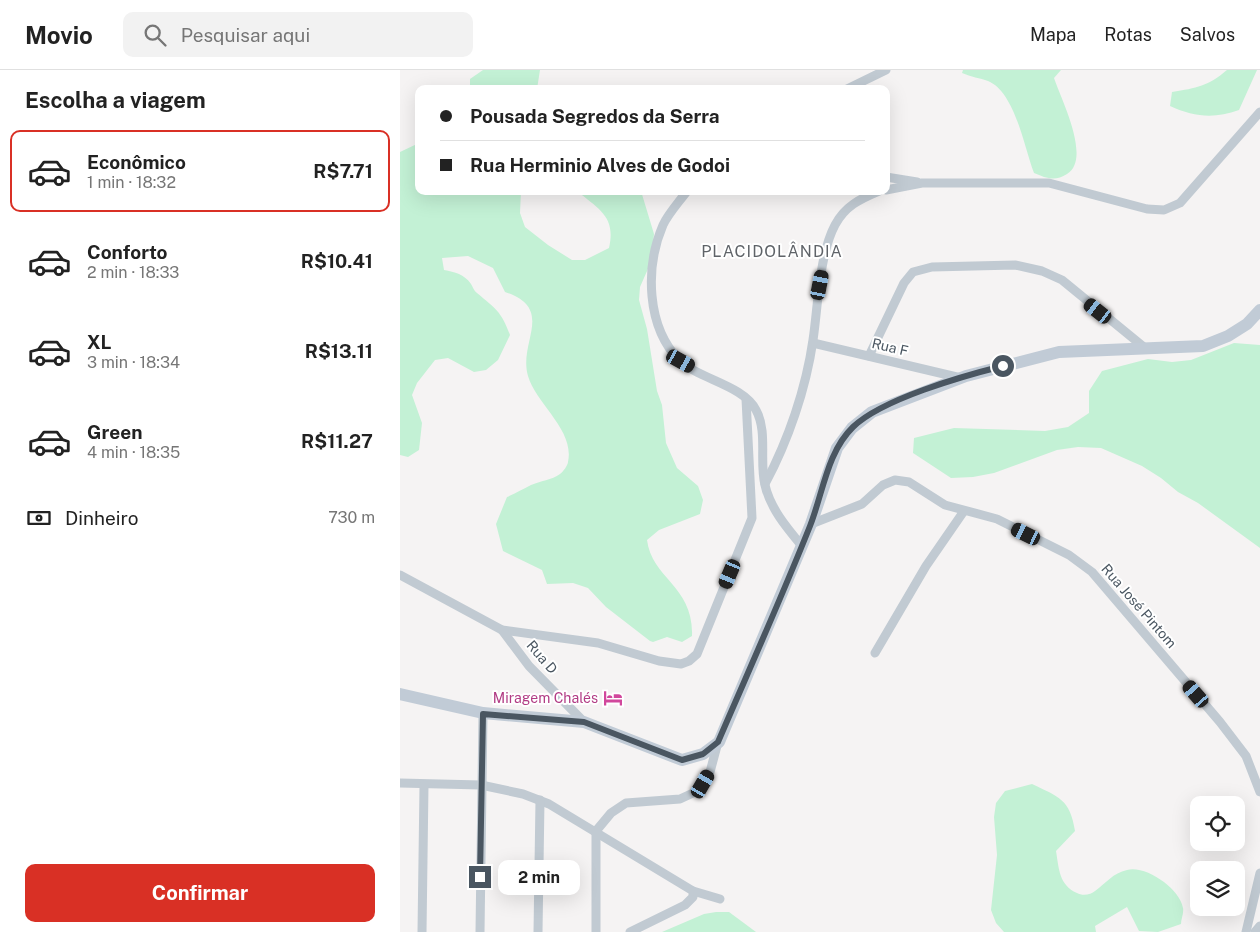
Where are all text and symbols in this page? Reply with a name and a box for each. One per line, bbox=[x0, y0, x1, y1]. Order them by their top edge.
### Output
search box bbox=[123, 12, 473, 57]
text: Movio bbox=[25, 21, 93, 49]
icon: search bbox=[141, 21, 169, 49]
text: Pesquisar aqui bbox=[181, 24, 310, 46]
text: Mapa bbox=[1030, 24, 1076, 45]
text: Rotas bbox=[1104, 24, 1152, 45]
text: Salvos bbox=[1180, 24, 1235, 45]
text: Escolha a viagem bbox=[25, 87, 206, 113]
text: Pousada Segredos da Serra bbox=[470, 105, 720, 127]
icon: car bbox=[27, 149, 72, 194]
text: Econômico bbox=[87, 151, 186, 173]
text: Rua Herminio Alves de Godoi bbox=[470, 154, 730, 176]
text: R$7.71 bbox=[313, 160, 373, 182]
text: 1 min · 18:32 bbox=[87, 173, 176, 192]
icon: car bbox=[27, 239, 72, 284]
text: Conforto bbox=[87, 241, 167, 263]
district label: PLACIDOLÂNDIA bbox=[701, 241, 843, 261]
text: R$10.41 bbox=[301, 250, 373, 272]
text: 2 min · 18:33 bbox=[87, 263, 179, 282]
car bbox=[809, 269, 830, 301]
car bbox=[1081, 296, 1114, 326]
icon: car bbox=[27, 329, 72, 374]
text: XL bbox=[87, 331, 112, 353]
street label: Rua F bbox=[870, 335, 910, 359]
text: R$13.11 bbox=[305, 340, 373, 362]
car bbox=[664, 347, 697, 375]
text: 3 min · 18:34 bbox=[87, 353, 180, 372]
route start bbox=[992, 355, 1014, 377]
icon: car bbox=[27, 419, 72, 464]
text: Green bbox=[87, 421, 142, 443]
text: R$11.27 bbox=[301, 430, 373, 452]
text: 4 min · 18:35 bbox=[87, 443, 180, 462]
icon: cash bbox=[25, 504, 53, 532]
text: Dinheiro bbox=[65, 507, 139, 529]
text: 730 m bbox=[328, 508, 375, 527]
car bbox=[1009, 521, 1042, 547]
car bbox=[717, 557, 742, 591]
street label: Rua José Pintom bbox=[1098, 561, 1180, 651]
street label: Rua D bbox=[523, 637, 561, 677]
car bbox=[1180, 678, 1211, 710]
hotel icon: Miragem Chalés bbox=[602, 687, 624, 709]
place label: Miragem Chalés bbox=[493, 690, 598, 706]
car bbox=[689, 767, 716, 801]
map controls bbox=[1190, 796, 1245, 916]
button: locate bbox=[1190, 796, 1245, 851]
callout: 2 min bbox=[498, 860, 580, 894]
button: layers bbox=[1190, 861, 1245, 916]
button: Confirmar bbox=[25, 864, 375, 922]
route end bbox=[469, 866, 491, 888]
text: 2 min bbox=[518, 868, 560, 887]

